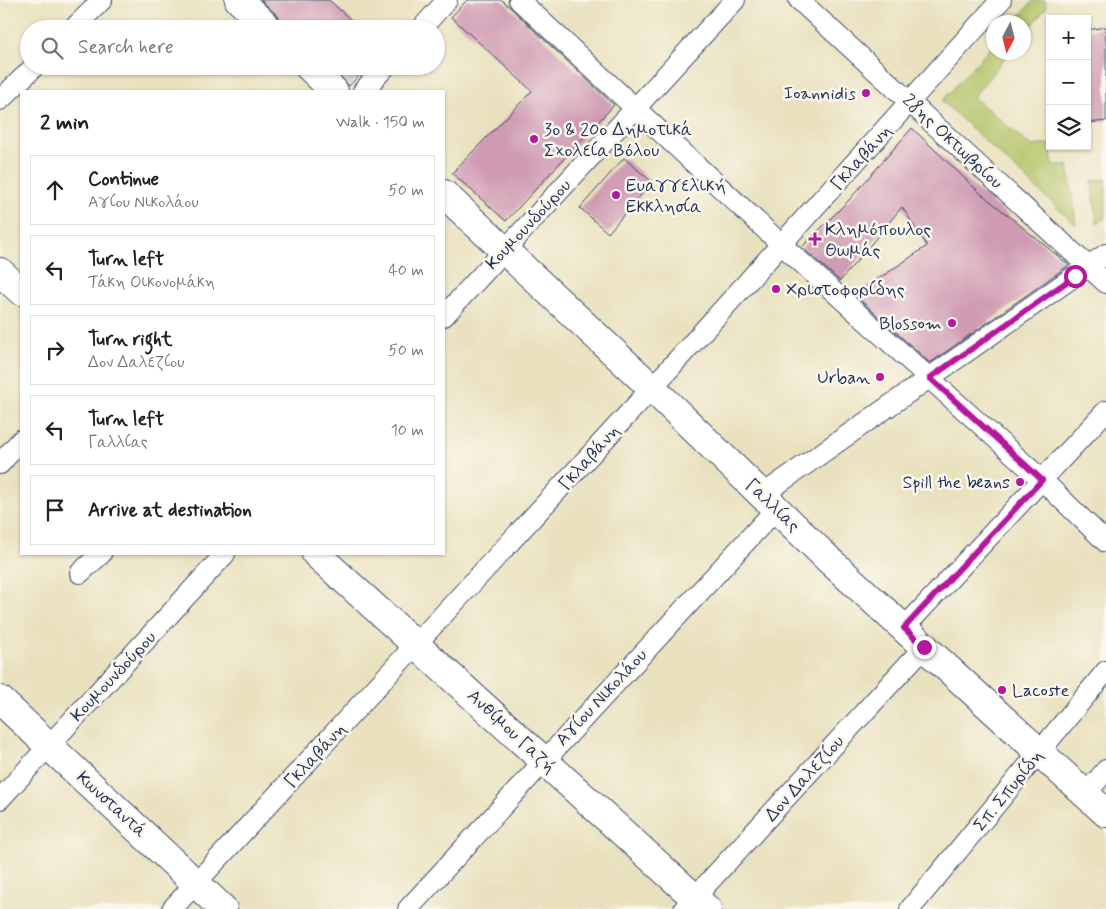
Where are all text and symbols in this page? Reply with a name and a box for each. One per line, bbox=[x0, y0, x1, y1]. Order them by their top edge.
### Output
north arrow bbox=[986, 15, 1031, 60]
map controls bbox=[1046, 15, 1091, 150]
button: + bbox=[1046, 15, 1091, 60]
search box bbox=[20, 20, 445, 75]
icon: search bbox=[38, 34, 66, 62]
text: Search here bbox=[78, 35, 174, 60]
button: − bbox=[1046, 60, 1091, 105]
place label: Ioannidis bbox=[784, 82, 856, 106]
marker: Ioannidis bbox=[860, 87, 872, 99]
street label: 28ης Οκτωβρίου bbox=[897, 89, 1008, 195]
button: layers bbox=[1046, 105, 1091, 150]
text: 2 min bbox=[40, 109, 89, 137]
text: Walk · 150 m bbox=[336, 112, 425, 133]
place label: 3ο & 20ο Δημοτικά Σχολεία Βόλου bbox=[544, 118, 692, 163]
street label: Γκλαβάνη bbox=[826, 120, 898, 196]
marker: 3ο & 20ο Δημοτικά Σχολεία Βόλου bbox=[528, 133, 540, 145]
text: Continue bbox=[88, 167, 159, 192]
street label: Κουμουνδούρου bbox=[481, 174, 577, 275]
place label: Ευαγγελική Εκκλησία bbox=[626, 174, 726, 219]
icon: ahead bbox=[41, 176, 69, 204]
text: 50 m bbox=[388, 180, 424, 201]
marker: Ευαγγελική Εκκλησία bbox=[610, 189, 622, 201]
text: Αγίου Νικολάου bbox=[88, 192, 199, 213]
place label: Κλημόπουλος Θωμάς bbox=[825, 218, 931, 263]
marker: Κλημόπουλος Θωμάς bbox=[809, 233, 821, 245]
text: Turn left bbox=[88, 247, 164, 272]
icon: left bbox=[41, 256, 69, 284]
text: 40 m bbox=[388, 260, 424, 281]
route start bbox=[1064, 265, 1087, 288]
text: Τάκη Οικονομάκη bbox=[88, 272, 215, 293]
place label: Χριστοφορίδης bbox=[786, 278, 905, 302]
marker: Χριστοφορίδης bbox=[770, 283, 782, 295]
place label: Blossom bbox=[879, 312, 942, 336]
marker: Blossom bbox=[946, 317, 958, 329]
text: Turn right bbox=[88, 327, 172, 352]
icon: right bbox=[41, 336, 69, 364]
text: 50 m bbox=[388, 340, 424, 361]
text: Δον Δαλεζίου bbox=[88, 352, 184, 373]
place label: Urban bbox=[817, 366, 870, 390]
marker: Urban bbox=[874, 371, 886, 383]
text: Turn left bbox=[88, 407, 164, 432]
icon: left bbox=[41, 416, 69, 444]
text: 10 m bbox=[391, 420, 424, 441]
street label: Γκλαβάνη bbox=[554, 420, 626, 496]
text: Γαλλίας bbox=[88, 432, 148, 453]
place label: Spill the beans bbox=[903, 471, 1010, 495]
street label: Γαλλίας bbox=[740, 474, 805, 538]
marker: Spill the beans bbox=[1014, 476, 1026, 488]
icon: arrive bbox=[41, 496, 69, 524]
text: Arrive at destination bbox=[88, 498, 252, 523]
street label: Κουμουνδούρου bbox=[66, 626, 162, 727]
route end bbox=[913, 636, 936, 659]
street label: Αγίου Νικολάου bbox=[550, 644, 653, 751]
place label: Lacoste bbox=[1012, 679, 1069, 703]
street label: Ανθίμου Γαζή bbox=[462, 684, 561, 779]
marker: Lacoste bbox=[996, 684, 1008, 696]
street label: Γκλαβάνη bbox=[279, 718, 352, 794]
street label: Δον Δαλεζίου bbox=[760, 730, 850, 827]
street label: Σπ. Σπυρίδη bbox=[968, 745, 1049, 837]
street label: Κωνσταντά bbox=[71, 766, 152, 843]

